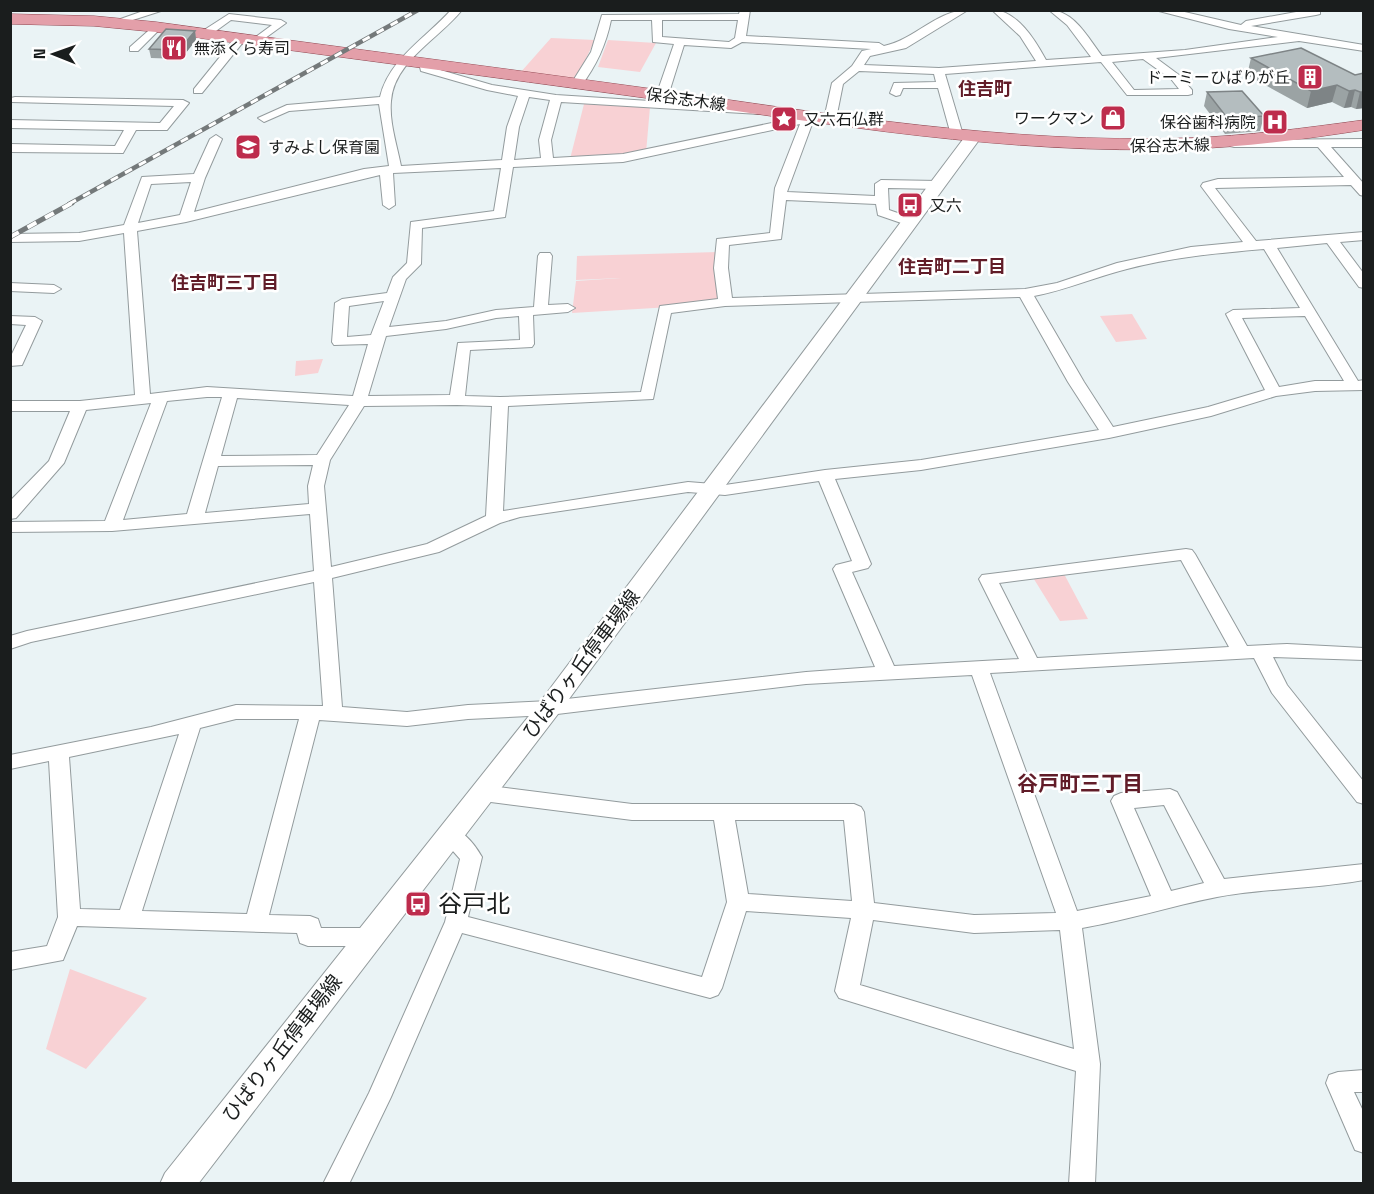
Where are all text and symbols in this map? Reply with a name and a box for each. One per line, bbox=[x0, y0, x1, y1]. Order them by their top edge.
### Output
north arrow bbox=[24, 24, 84, 84]
restaurant icon: 無添くら寿司 bbox=[159, 33, 189, 63]
place label: 無添くら寿司 bbox=[194, 38, 290, 59]
text: N bbox=[29, 48, 50, 59]
building icon: ドーミーひばりが丘 bbox=[1295, 62, 1325, 92]
place label: ドーミーひばりが丘 bbox=[1146, 67, 1290, 88]
district label: 住吉町 bbox=[958, 77, 1012, 100]
street label: 保谷志木線 bbox=[645, 84, 727, 115]
shop icon: ワークマン bbox=[1098, 103, 1128, 133]
place icon: 又六石仏群 bbox=[769, 104, 799, 134]
hospital icon: 保谷歯科病院 bbox=[1260, 107, 1290, 137]
place label: ワークマン bbox=[1014, 108, 1094, 129]
place label: 又六石仏群 bbox=[804, 109, 884, 130]
place label: 保谷歯科病院 bbox=[1160, 112, 1256, 133]
school or university icon: すみよし保育園 bbox=[233, 132, 263, 162]
street label: 保谷志木線 bbox=[1130, 134, 1210, 157]
place label: すみよし保育園 bbox=[268, 137, 380, 158]
bus stop icon: 又六 bbox=[895, 190, 925, 220]
place label: 又六 bbox=[930, 195, 962, 216]
district label: 住吉町二丁目 bbox=[898, 255, 1006, 278]
district label: 住吉町三丁目 bbox=[171, 271, 279, 294]
street label: ひばりヶ丘停車場線 bbox=[516, 584, 646, 744]
district label: 谷戸町三丁目 bbox=[1017, 770, 1143, 797]
place label: 谷戸北 bbox=[438, 888, 510, 919]
bus stop icon: 谷戸北 bbox=[403, 889, 433, 919]
street label: ひばりヶ丘停車場線 bbox=[216, 969, 348, 1127]

